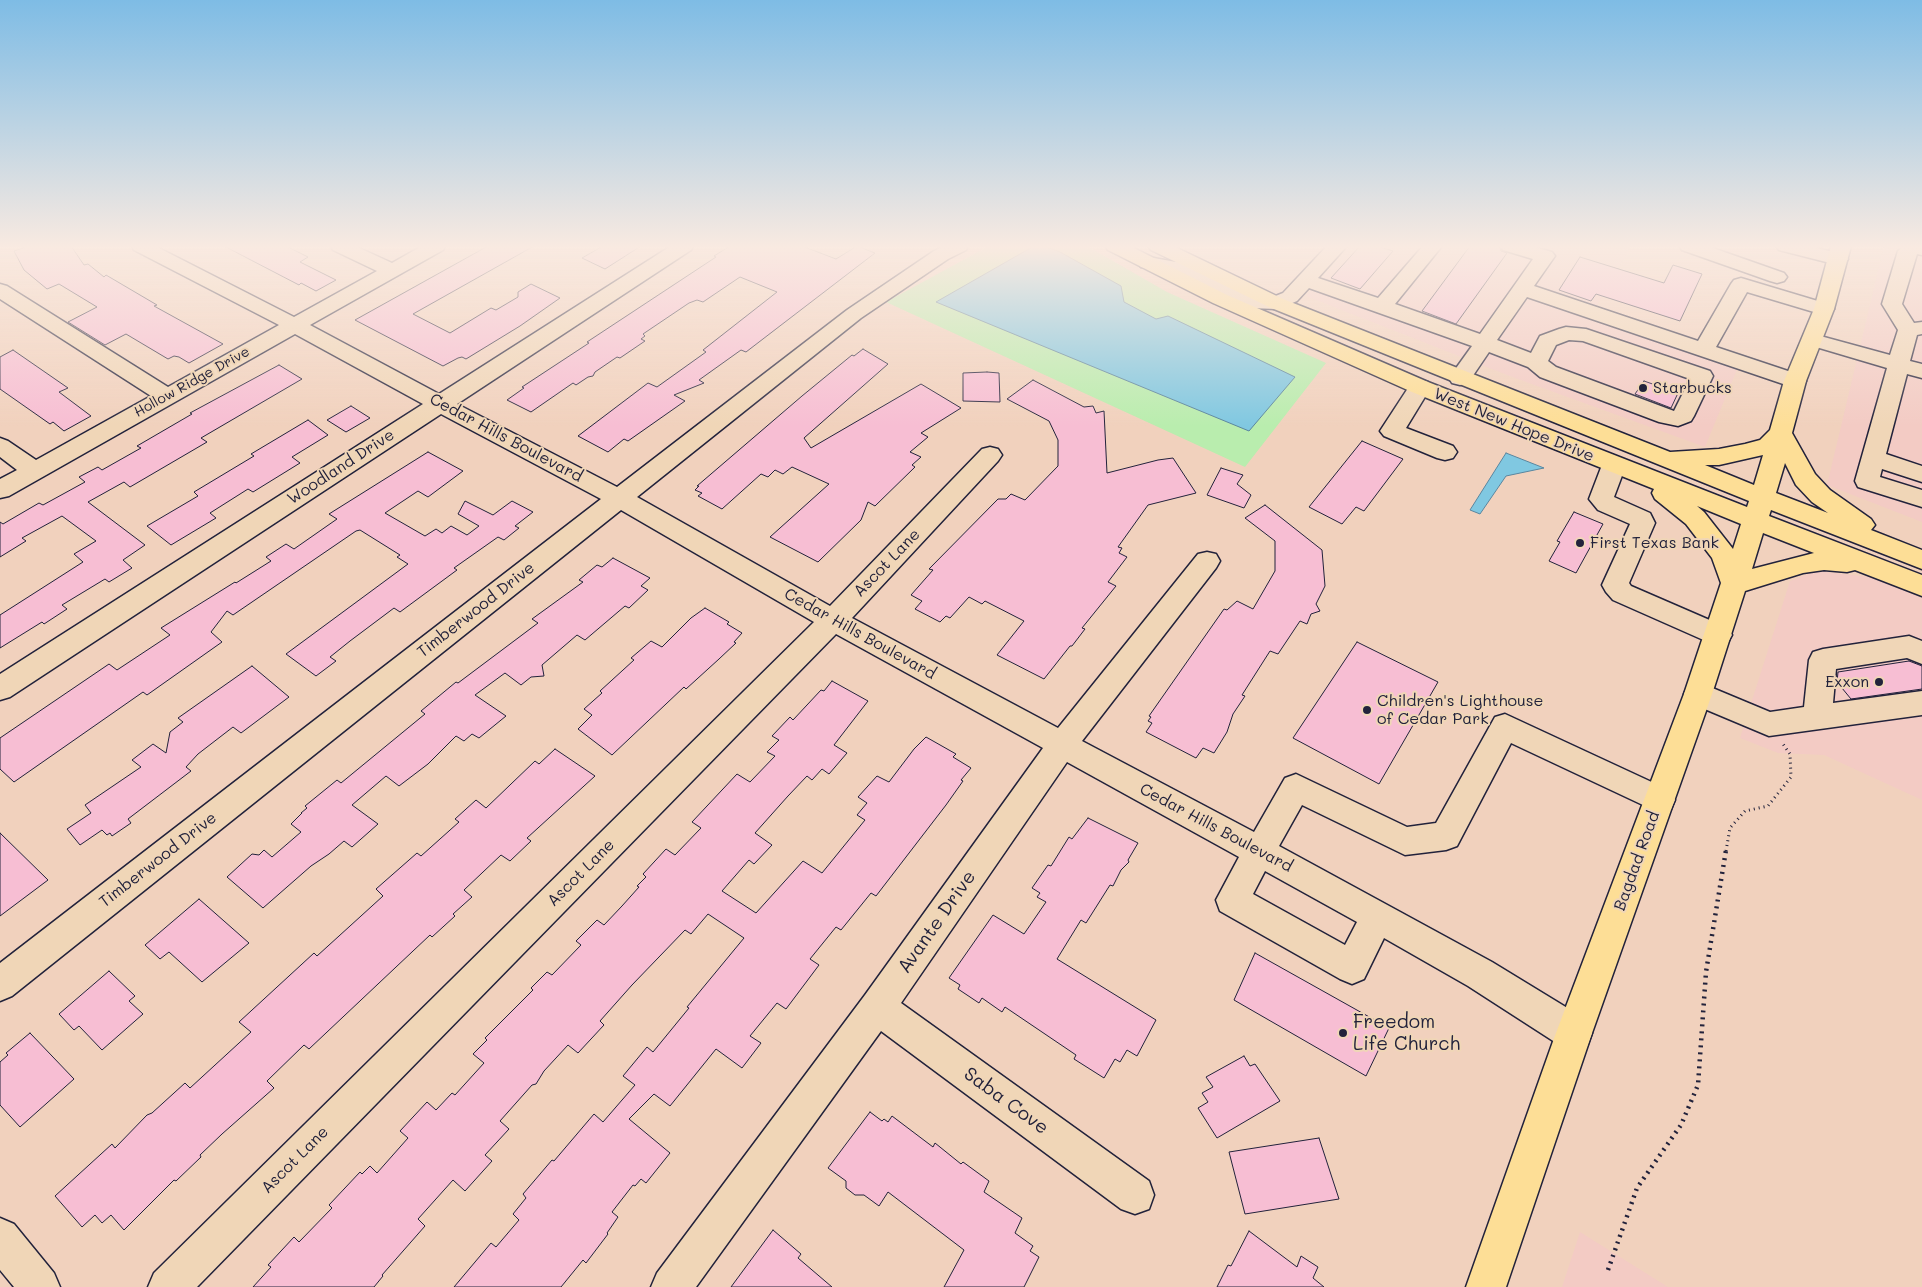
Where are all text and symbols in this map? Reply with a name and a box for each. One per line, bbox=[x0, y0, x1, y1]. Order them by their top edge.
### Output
street label: Hollow Ridge Drive bbox=[131, 343, 253, 421]
place label: Starbucks bbox=[1653, 378, 1732, 398]
marker: Starbucks bbox=[1637, 382, 1649, 394]
street label: West New Hope Drive bbox=[1431, 384, 1597, 466]
street label: Cedar Hills Boulevard bbox=[426, 389, 586, 487]
street label: Woodland Drive bbox=[284, 425, 398, 509]
street label: Ascot Lane bbox=[850, 525, 924, 601]
place label: First Texas Bank bbox=[1590, 533, 1719, 553]
marker: First Texas Bank bbox=[1574, 537, 1586, 549]
street label: Timberwood Drive bbox=[413, 558, 539, 662]
street label: Cedar Hills Boulevard bbox=[781, 584, 939, 684]
place label: Exxon bbox=[1825, 672, 1869, 692]
marker: Exxon bbox=[1873, 676, 1885, 688]
place label: Children's Lighthouse of Cedar Park bbox=[1377, 691, 1543, 729]
marker: Children's Lighthouse of Cedar Park bbox=[1361, 704, 1373, 716]
street label: Cedar Hills Boulevard bbox=[1136, 779, 1296, 877]
street label: Timberwood Drive bbox=[95, 808, 221, 912]
street label: Bagdad Road bbox=[1610, 809, 1664, 913]
street label: Ascot Lane bbox=[543, 835, 619, 911]
street label: Avante Drive bbox=[893, 866, 981, 978]
place label: Freedom Life Church bbox=[1353, 1011, 1460, 1055]
marker: Freedom Life Church bbox=[1337, 1027, 1349, 1039]
street label: Saba Cove bbox=[959, 1063, 1053, 1139]
street label: Ascot Lane bbox=[257, 1122, 333, 1198]

